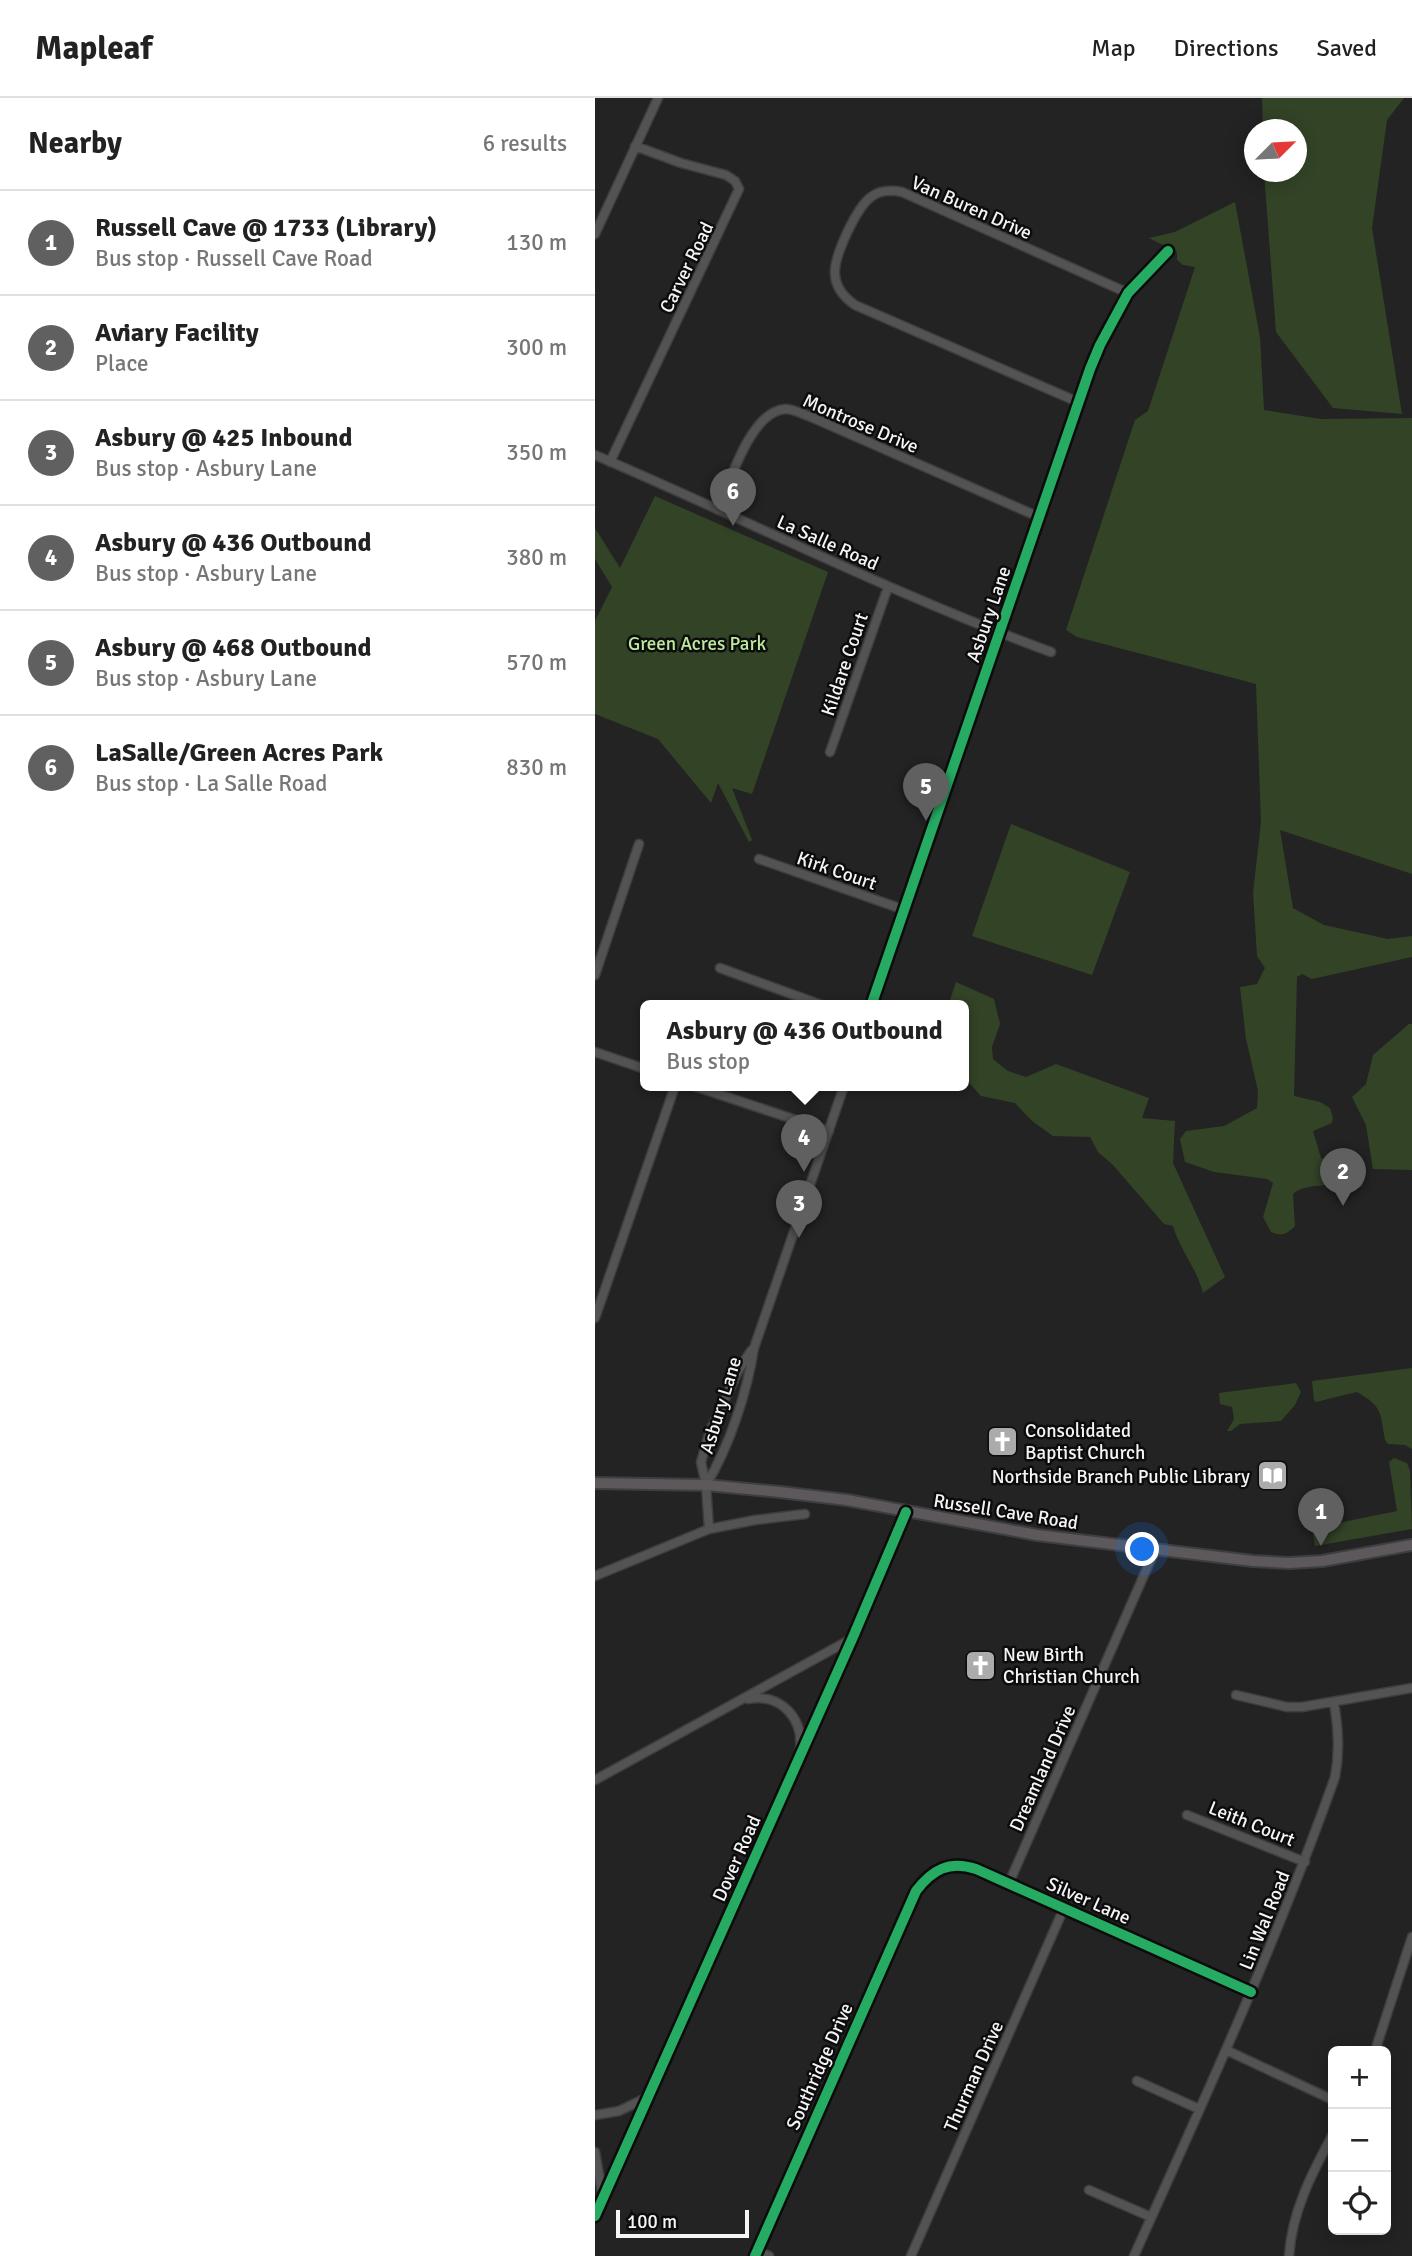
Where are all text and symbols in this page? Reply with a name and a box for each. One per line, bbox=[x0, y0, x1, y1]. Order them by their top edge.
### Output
text: Mapleaf bbox=[35, 28, 152, 69]
text: Map bbox=[1091, 33, 1136, 63]
text: Directions bbox=[1174, 33, 1279, 63]
text: Saved bbox=[1317, 33, 1377, 63]
north arrow bbox=[1244, 119, 1307, 182]
text: Nearby bbox=[28, 125, 122, 162]
text: 6 results bbox=[483, 129, 567, 158]
street label: Van Buren Drive bbox=[908, 171, 1036, 245]
text: Russell Cave @ 1733 (Library) bbox=[95, 212, 437, 244]
street label: Carver Road bbox=[655, 218, 719, 317]
text: 1 bbox=[45, 228, 57, 257]
text: 130 m bbox=[506, 228, 567, 257]
text: Bus stop · Russell Cave Road bbox=[95, 244, 373, 273]
text: Aviary Facility bbox=[95, 317, 259, 349]
text: 2 bbox=[45, 333, 57, 362]
text: 300 m bbox=[506, 333, 567, 362]
text: Place bbox=[95, 349, 149, 378]
street label: Montrose Drive bbox=[799, 389, 922, 459]
text: Asbury @ 425 Inbound bbox=[95, 422, 353, 454]
text: 3 bbox=[45, 438, 57, 467]
text: 350 m bbox=[506, 438, 567, 467]
text: Bus stop · Asbury Lane bbox=[95, 454, 317, 483]
pin: 6 bbox=[710, 468, 756, 526]
street label: La Salle Road bbox=[773, 510, 882, 576]
text: Asbury @ 436 Outbound bbox=[95, 527, 371, 559]
text: 4 bbox=[45, 543, 57, 572]
text: 380 m bbox=[506, 543, 567, 572]
text: Bus stop · Asbury Lane bbox=[95, 559, 317, 588]
street label: Asbury Lane bbox=[961, 563, 1017, 666]
street label: Kildare Court bbox=[816, 609, 874, 719]
text: Asbury @ 468 Outbound bbox=[95, 632, 371, 664]
park label: Green Acres Park bbox=[628, 632, 766, 656]
text: 5 bbox=[45, 648, 57, 677]
text: 570 m bbox=[506, 648, 567, 677]
text: Bus stop · Asbury Lane bbox=[95, 664, 317, 693]
text: LaSalle/Green Acres Park bbox=[95, 737, 383, 769]
text: 6 bbox=[45, 753, 57, 782]
text: 830 m bbox=[506, 753, 567, 782]
pin: 5 bbox=[903, 763, 949, 821]
text: Bus stop · La Salle Road bbox=[95, 769, 328, 798]
street label: Kirk Court bbox=[794, 846, 880, 896]
popup bbox=[640, 1000, 969, 1091]
text: Asbury @ 436 Outbound bbox=[666, 1015, 943, 1047]
text: Bus stop bbox=[666, 1047, 750, 1076]
pin: 4 bbox=[781, 1114, 827, 1172]
pin: 2 bbox=[1320, 1148, 1366, 1206]
pin: 3 bbox=[776, 1180, 822, 1238]
street label: Asbury Lane bbox=[695, 1354, 747, 1457]
place label: Consolidated Baptist Church bbox=[1025, 1419, 1145, 1465]
church icon: Consolidated Baptist Church bbox=[985, 1424, 1019, 1458]
library icon: Northside Branch Public Library bbox=[1256, 1459, 1290, 1493]
place label: Northside Branch Public Library bbox=[992, 1465, 1250, 1489]
pin: 1 bbox=[1298, 1488, 1344, 1546]
street label: Russell Cave Road bbox=[932, 1489, 1080, 1535]
your location bbox=[1125, 1532, 1159, 1566]
place label: New Birth Christian Church bbox=[1003, 1643, 1140, 1689]
church icon: New Birth Christian Church bbox=[963, 1648, 997, 1682]
street label: Dreamland Drive bbox=[1004, 1702, 1081, 1835]
street label: Leith Court bbox=[1205, 1796, 1299, 1852]
street label: Dover Road bbox=[707, 1812, 767, 1905]
street label: Lin Wal Road bbox=[1234, 1867, 1296, 1973]
street label: Silver Lane bbox=[1043, 1872, 1134, 1930]
street label: Southridge Drive bbox=[781, 1999, 859, 2134]
street label: Thurman Drive bbox=[939, 2017, 1009, 2136]
map controls bbox=[1328, 2046, 1391, 2235]
button: + bbox=[1328, 2046, 1391, 2109]
button: − bbox=[1328, 2109, 1391, 2172]
button: locate bbox=[1328, 2172, 1391, 2235]
scale bar bbox=[616, 2207, 749, 2239]
text: 100 m bbox=[627, 2210, 677, 2234]

